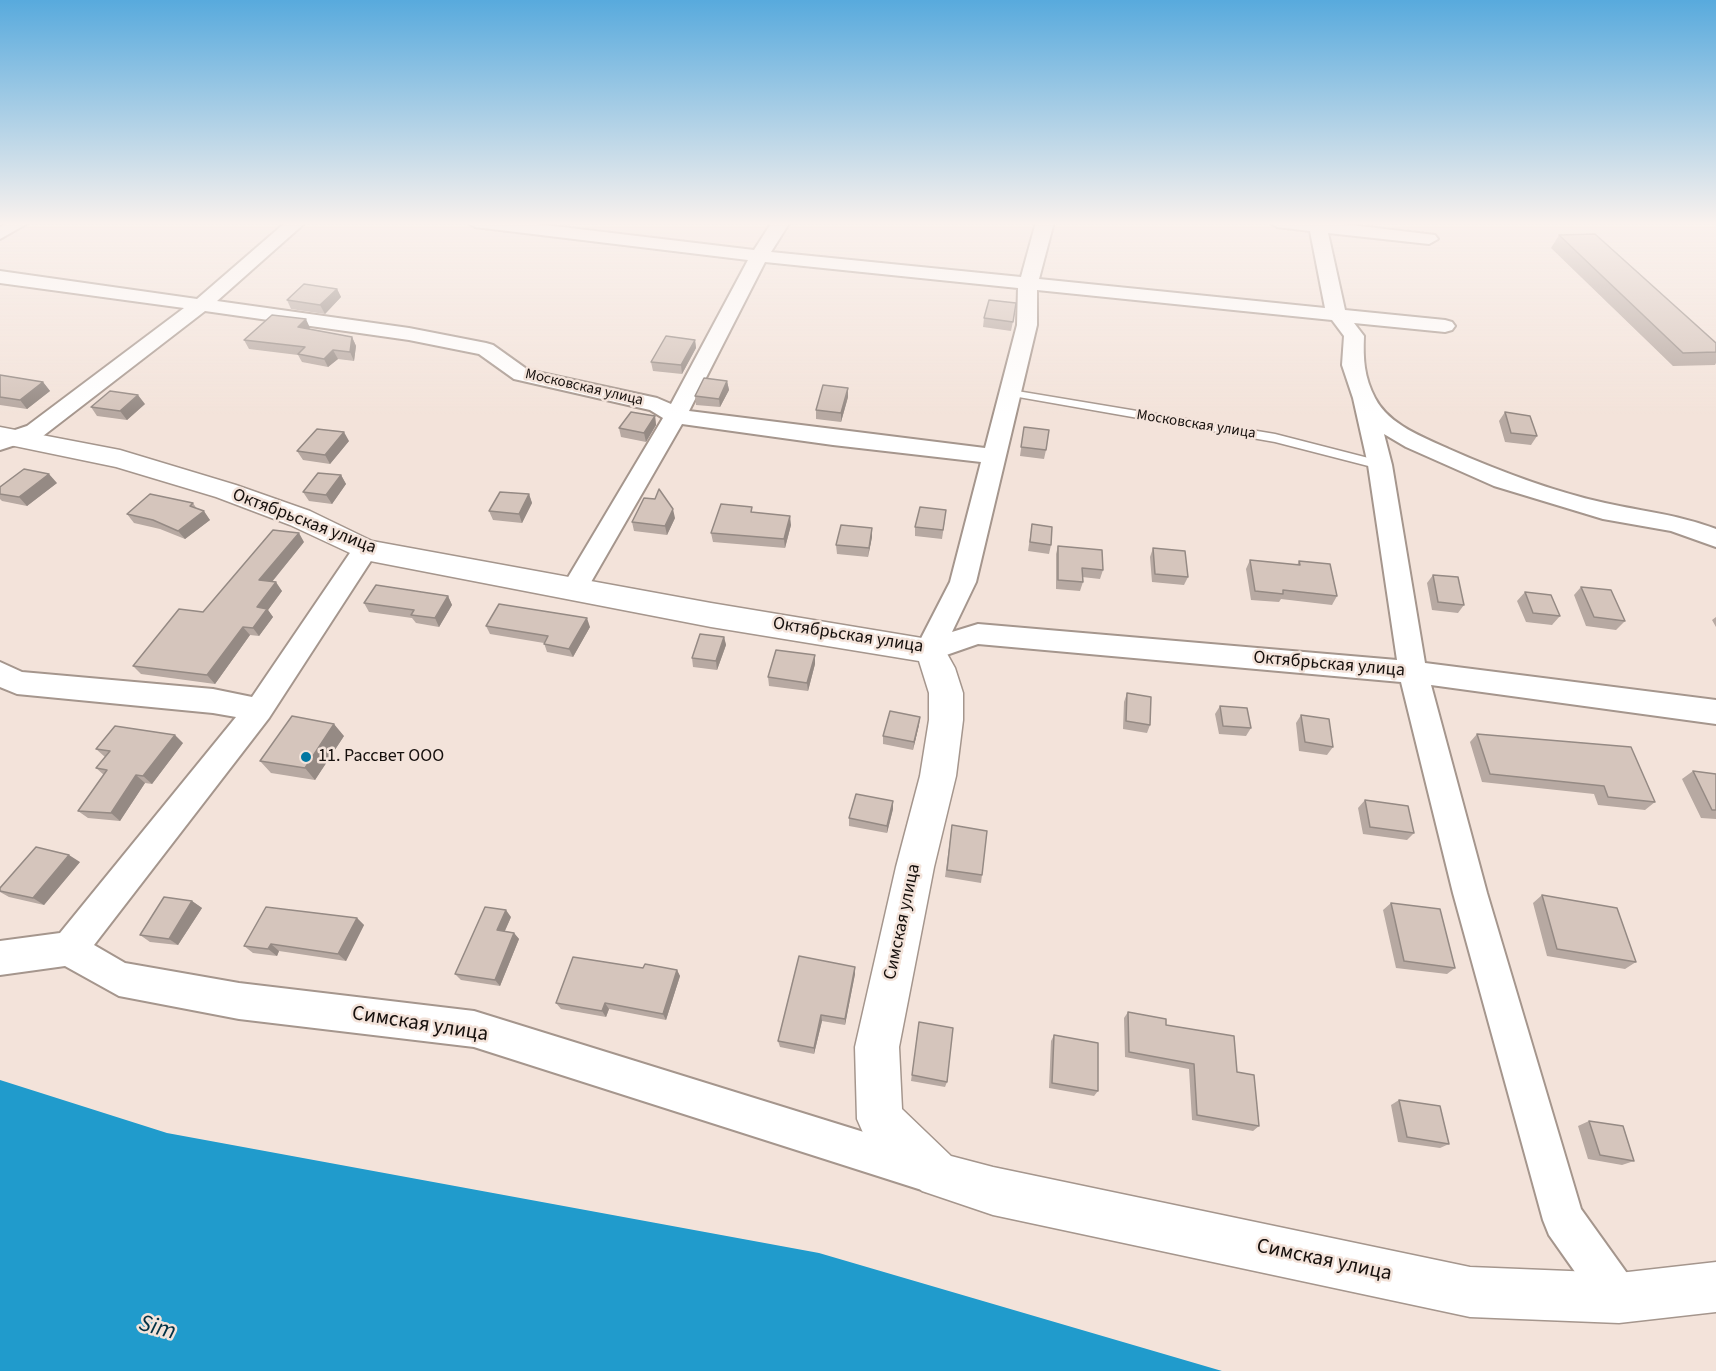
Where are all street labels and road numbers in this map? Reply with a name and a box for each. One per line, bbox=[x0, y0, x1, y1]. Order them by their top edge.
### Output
street label: Московская улица bbox=[523, 366, 645, 410]
street label: Московская улица bbox=[1135, 407, 1257, 443]
street label: Октябрьская улица bbox=[229, 485, 379, 559]
street label: Октябрьская улица bbox=[771, 613, 925, 659]
street label: Октябрьская улица bbox=[1252, 648, 1406, 682]
street label: Симская улица bbox=[880, 862, 926, 982]
street label: Симская улица bbox=[350, 1002, 490, 1048]
street label: Симская улица bbox=[1254, 1234, 1394, 1288]

